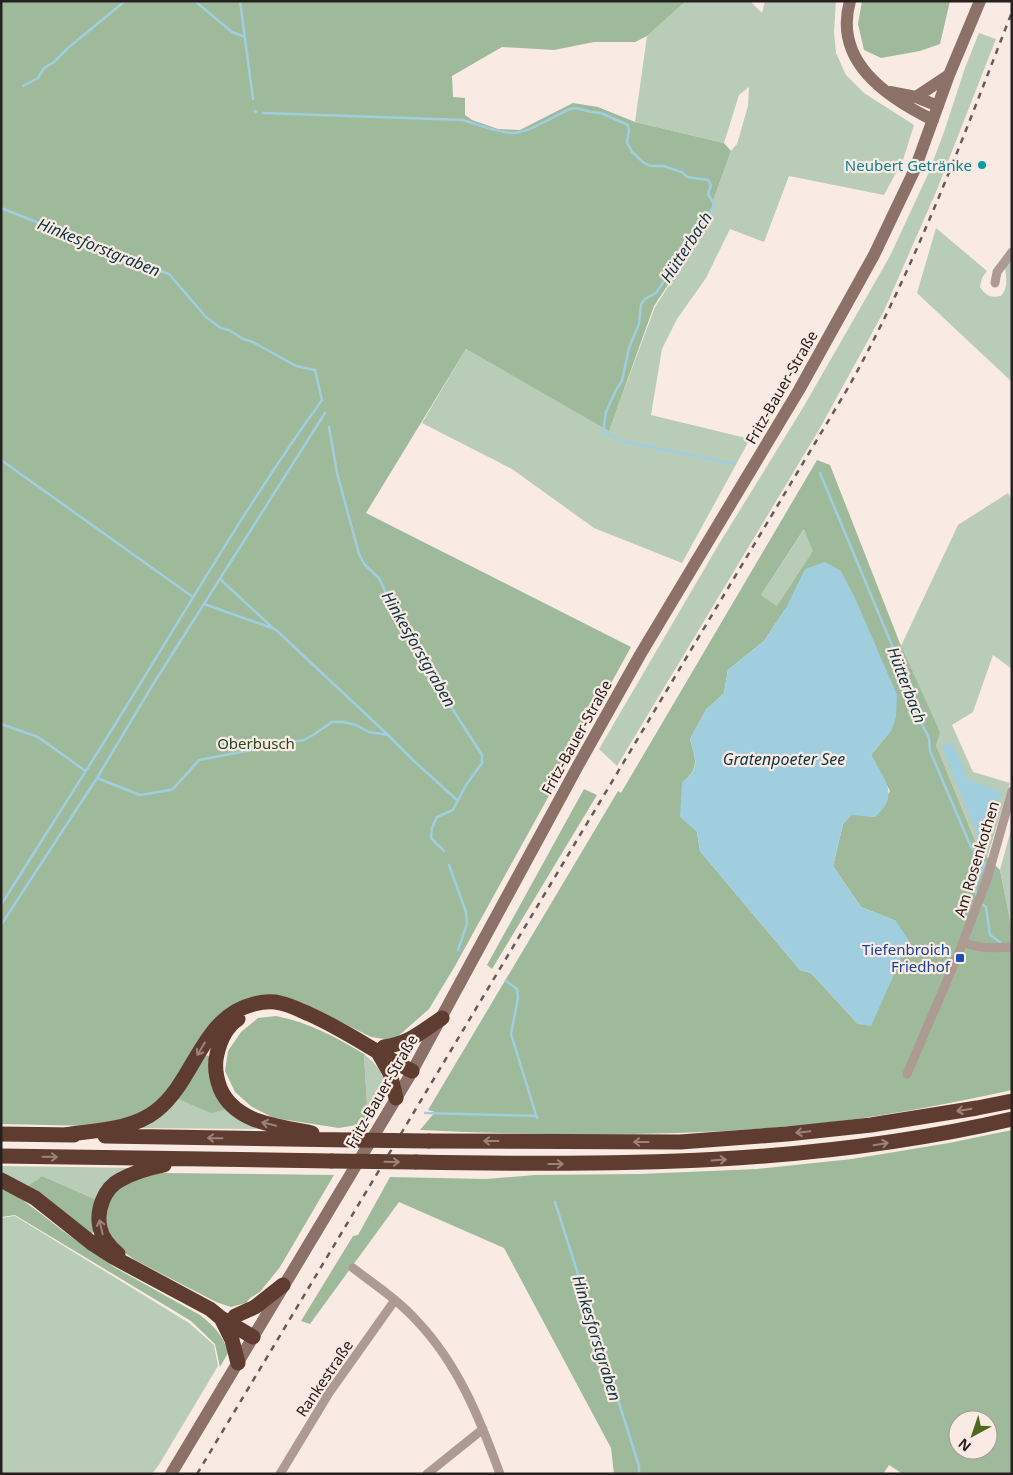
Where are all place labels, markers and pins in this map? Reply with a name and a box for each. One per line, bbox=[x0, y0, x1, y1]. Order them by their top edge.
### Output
place label: Neubert Getränke bbox=[845, 155, 972, 175]
marker: Neubert Getränke bbox=[976, 159, 988, 171]
place label: Tiefenbroich Friedhof bbox=[862, 939, 951, 976]
marker: Tiefenbroich Friedhof bbox=[954, 952, 966, 964]

